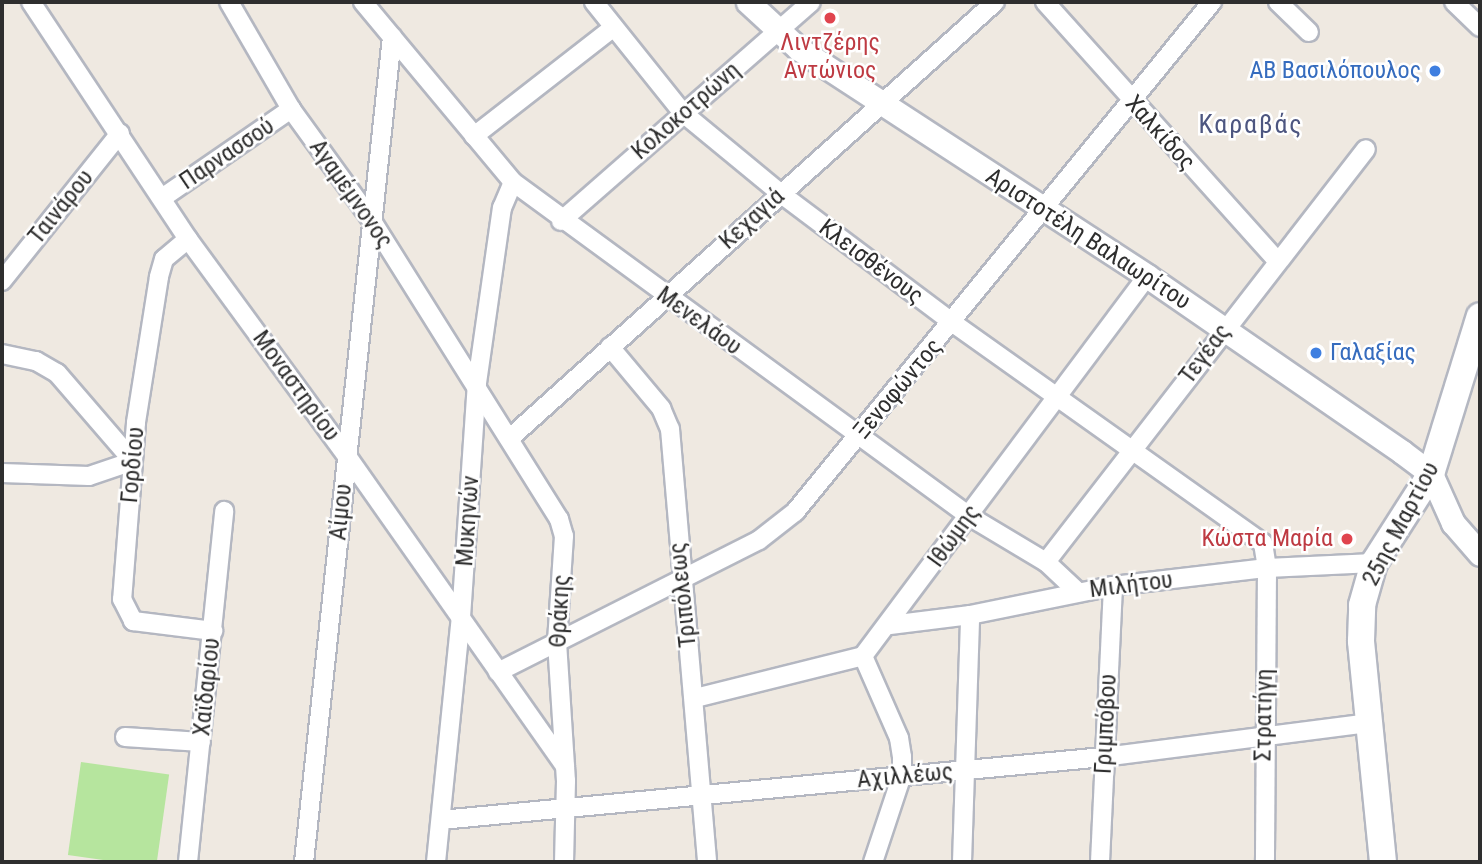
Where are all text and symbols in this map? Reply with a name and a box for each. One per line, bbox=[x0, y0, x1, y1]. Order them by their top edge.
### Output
marker: Λιντζέρης Αντώνιος bbox=[822, 10, 838, 26]
place label: Λιντζέρης Αντώνιος bbox=[780, 29, 880, 85]
street label: Κολοκοτρώνη bbox=[626, 56, 746, 166]
place label: ΑΒ Βασιλόπουλος bbox=[1249, 57, 1421, 85]
marker: ΑΒ Βασιλόπουλος bbox=[1427, 63, 1443, 79]
street label: Χαλκίδος bbox=[1119, 90, 1201, 176]
district label: Καραβάς bbox=[1199, 109, 1303, 141]
street label: Παρνασσού bbox=[174, 112, 280, 196]
street label: Αγαμέμνονος bbox=[303, 134, 399, 254]
street label: Αριστοτέλη Βαλαωρίτου bbox=[980, 162, 1196, 316]
street label: Ταινάρου bbox=[22, 164, 100, 250]
street label: Κεχαγιά bbox=[714, 182, 790, 256]
street label: Κλεισθένους bbox=[813, 213, 929, 311]
street label: Μενελάου bbox=[651, 281, 747, 361]
street label: Τεγέας bbox=[1173, 318, 1237, 390]
street label: Μοναστηρίου bbox=[246, 325, 346, 447]
street label: Ξενοφώντος bbox=[848, 333, 948, 445]
place label: Γαλαξίας bbox=[1330, 339, 1416, 367]
marker: Γαλαξίας bbox=[1308, 345, 1324, 361]
street label: Γορδίου bbox=[115, 426, 151, 504]
street label: 25ης Μαρτίου bbox=[1356, 457, 1446, 591]
street label: Μυκηνών bbox=[450, 475, 486, 567]
street label: Αίμου bbox=[324, 482, 358, 542]
street label: Ιθώμης bbox=[922, 499, 986, 573]
place label: Κώστα Μαρία bbox=[1202, 525, 1333, 553]
marker: Κώστα Μαρία bbox=[1339, 531, 1355, 547]
street label: Τριπόλεως bbox=[663, 541, 703, 649]
street label: Μιλήτου bbox=[1088, 566, 1174, 604]
street label: Θράκης bbox=[544, 574, 576, 648]
street label: Χαϊδαρίου bbox=[188, 636, 226, 738]
street label: Στρατήγη bbox=[1249, 668, 1279, 762]
street label: Γριμπόβου bbox=[1089, 673, 1123, 775]
street label: Αχιλλέως bbox=[856, 757, 954, 795]

